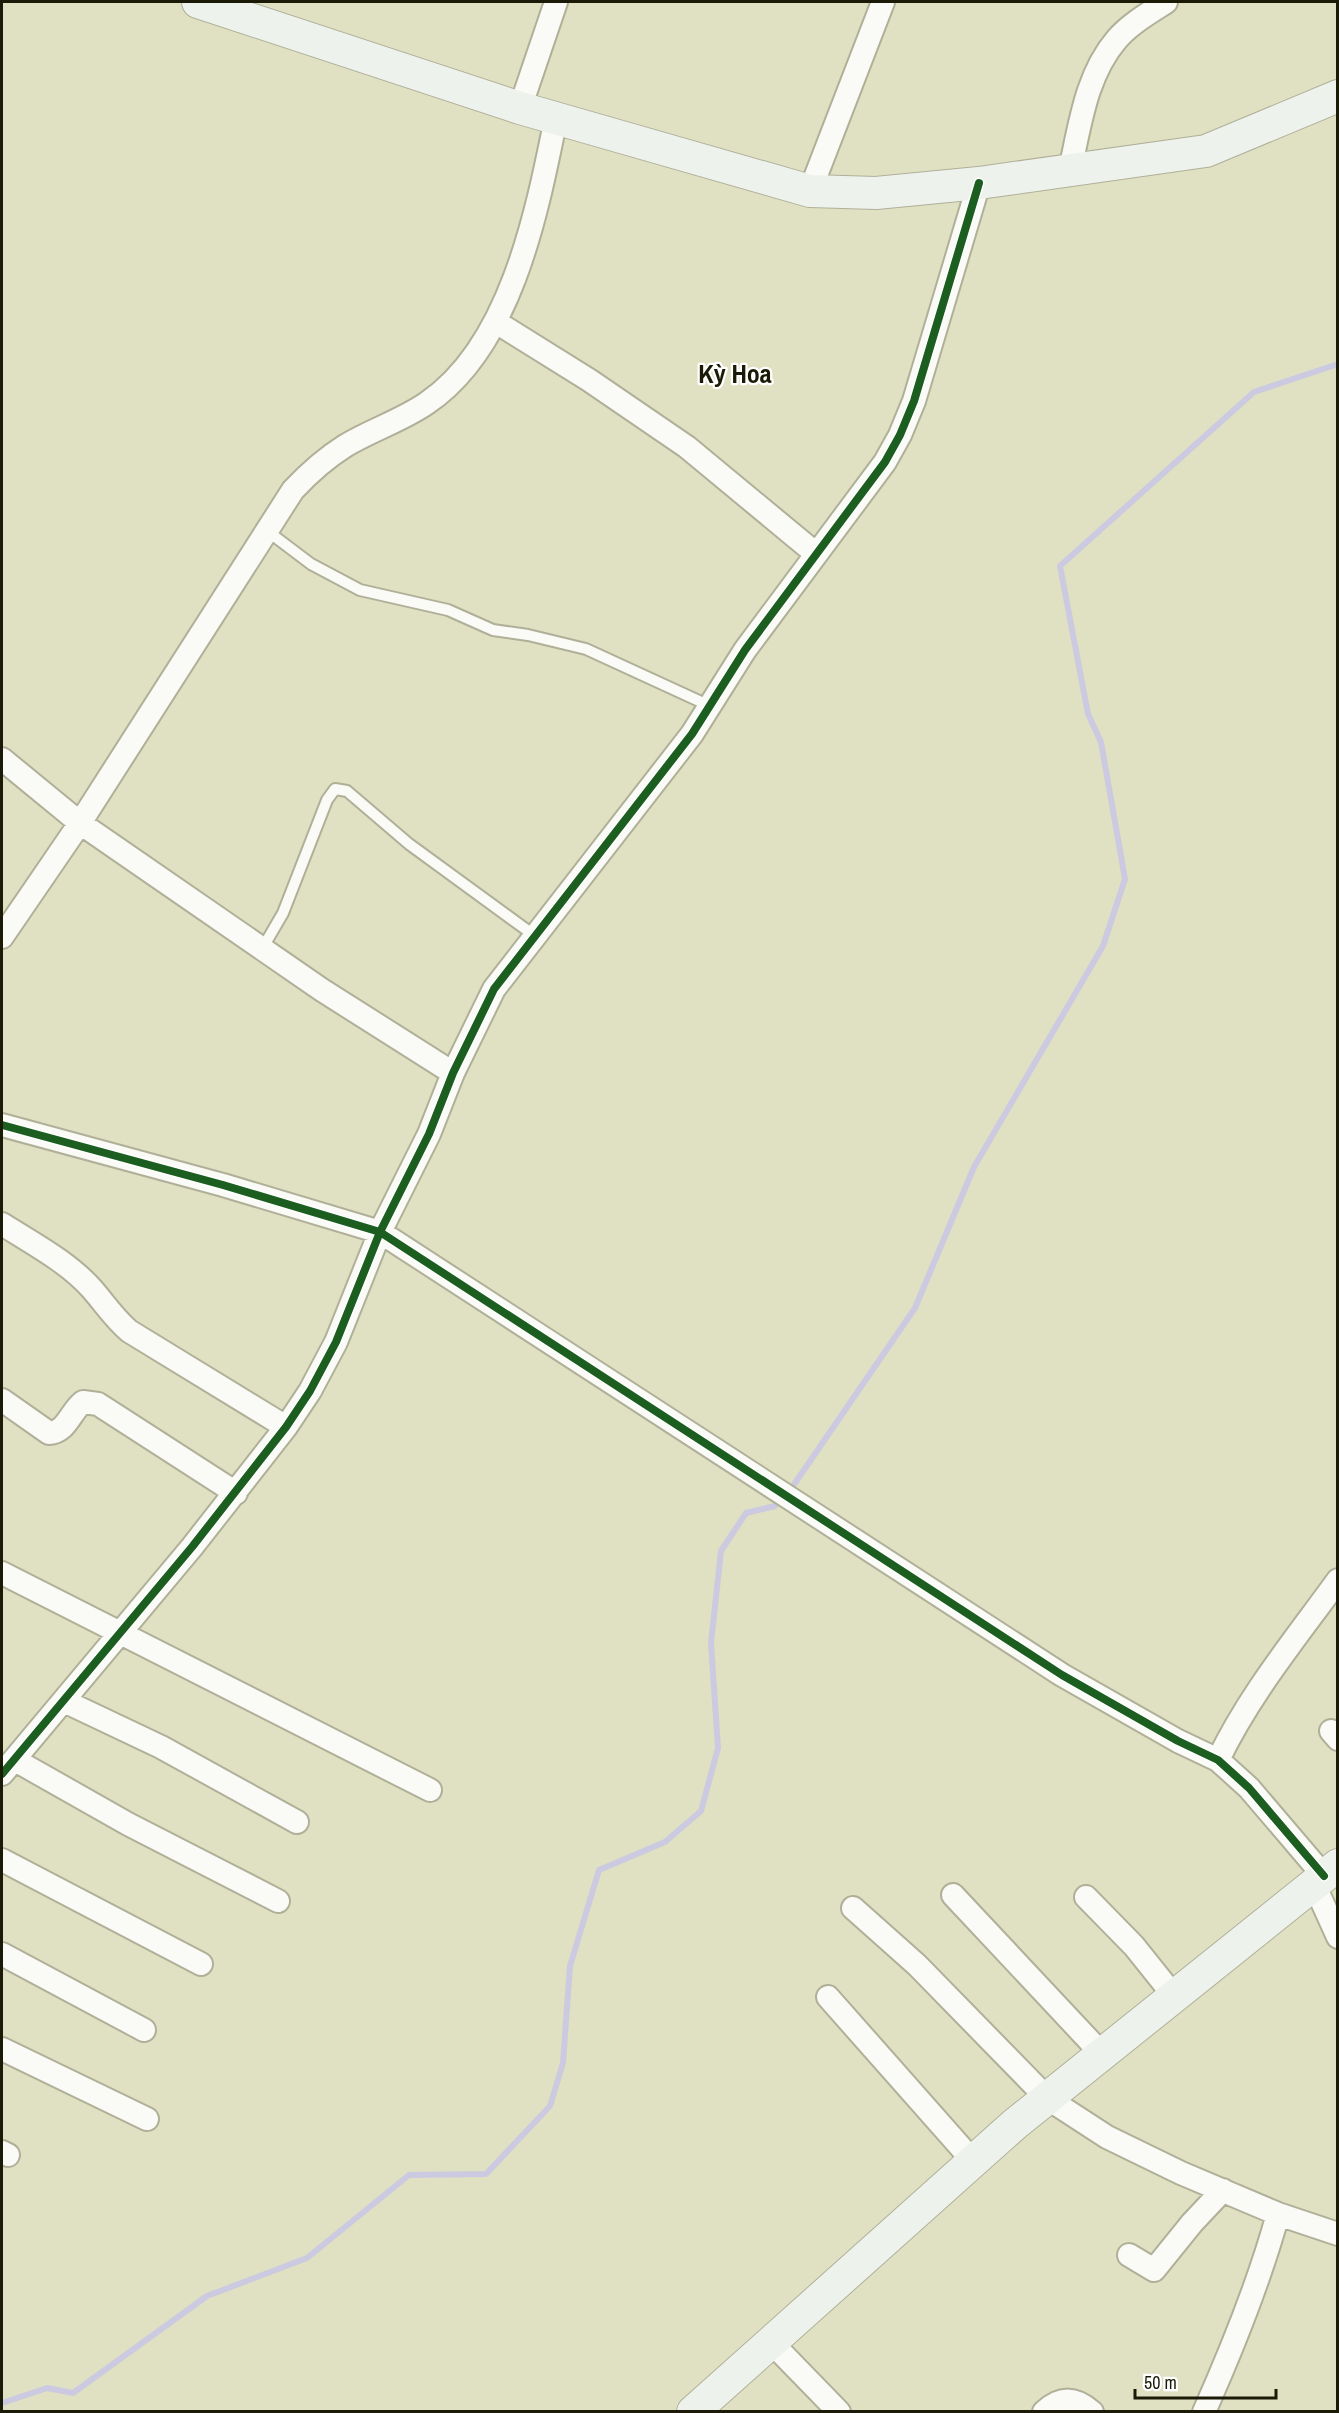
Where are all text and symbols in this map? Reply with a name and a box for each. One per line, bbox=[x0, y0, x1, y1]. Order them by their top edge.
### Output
district label: Kỳ Hoa bbox=[698, 356, 772, 391]
scale bar bbox=[1135, 2362, 1276, 2400]
text: 50 m bbox=[1144, 2370, 1177, 2395]

